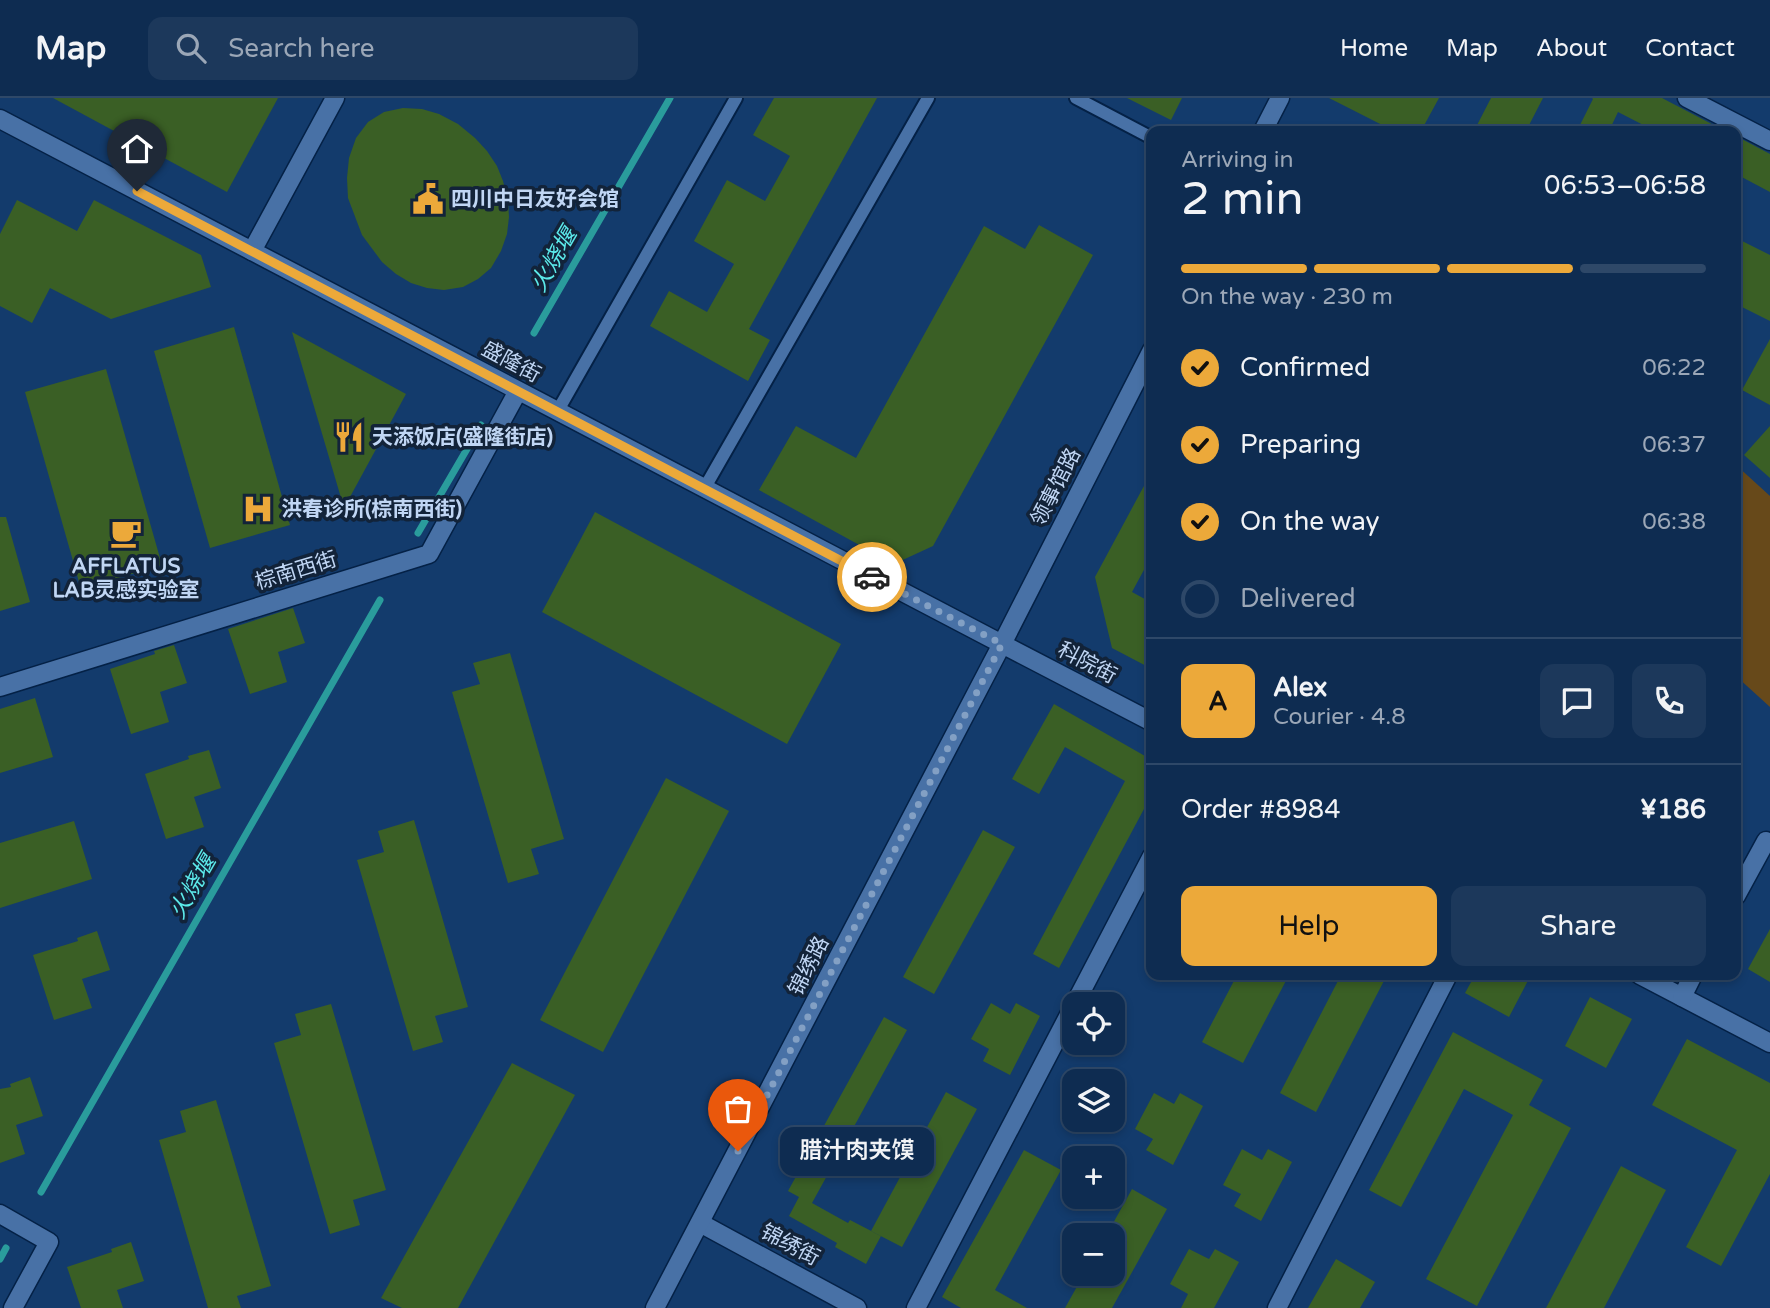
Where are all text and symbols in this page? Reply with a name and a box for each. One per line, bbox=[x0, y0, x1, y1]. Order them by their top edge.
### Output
search box bbox=[148, 17, 638, 80]
text: Map bbox=[35, 29, 106, 68]
icon: search bbox=[172, 29, 210, 67]
text: Search here bbox=[228, 33, 374, 64]
text: Home bbox=[1340, 34, 1408, 63]
text: Map bbox=[1446, 34, 1498, 63]
text: About bbox=[1536, 34, 1607, 63]
text: Contact bbox=[1645, 34, 1735, 63]
pin bbox=[107, 119, 167, 191]
icon: home bbox=[118, 130, 156, 168]
text: Arriving in bbox=[1181, 146, 1294, 174]
text: 06:53–06:58 bbox=[1544, 170, 1706, 201]
text: 2 min bbox=[1181, 172, 1304, 227]
public building icon: 四川中日友好会馆 bbox=[411, 182, 445, 216]
place label: 四川中日友好会馆 bbox=[451, 187, 619, 212]
water label: 火烧堰 bbox=[525, 220, 585, 297]
text: On the way · 230 m bbox=[1181, 283, 1393, 311]
street label: 盛隆街 bbox=[477, 336, 545, 388]
icon: check bbox=[1181, 349, 1219, 387]
text: Confirmed bbox=[1240, 352, 1370, 383]
text: 06:22 bbox=[1642, 354, 1706, 382]
restaurant icon: 天添饭店(盛隆街店) bbox=[332, 420, 366, 454]
place label: 天添饭店(盛隆街店) bbox=[372, 425, 553, 450]
icon: check bbox=[1181, 426, 1219, 464]
text: Preparing bbox=[1240, 429, 1361, 460]
text: 06:37 bbox=[1642, 431, 1706, 459]
street label: 领事馆路 bbox=[1026, 444, 1086, 530]
hospital icon: 洪春诊所(棕南西街) bbox=[241, 492, 275, 526]
place label: 洪春诊所(棕南西街) bbox=[281, 497, 462, 522]
icon: check bbox=[1181, 503, 1219, 541]
text: On the way bbox=[1240, 506, 1380, 537]
text: 06:38 bbox=[1642, 508, 1706, 536]
cafe icon: AFFLATUS LAB灵感实验室 bbox=[109, 516, 143, 550]
courier bbox=[837, 542, 907, 612]
street label: 棕南西街 bbox=[252, 547, 340, 595]
place label: AFFLATUS LAB灵感实验室 bbox=[53, 554, 199, 603]
icon: car bbox=[853, 558, 891, 596]
text: Delivered bbox=[1240, 583, 1356, 614]
street label: 科院街 bbox=[1053, 637, 1121, 689]
button: chat bbox=[1540, 664, 1614, 738]
button: phone bbox=[1632, 664, 1706, 738]
text: Alex bbox=[1273, 672, 1327, 703]
text: A bbox=[1208, 686, 1228, 717]
text: Courier · 4.8 bbox=[1273, 703, 1406, 731]
text: Order #8984 bbox=[1181, 794, 1341, 825]
text: ¥186 bbox=[1640, 794, 1706, 825]
water label: 火烧堰 bbox=[164, 847, 224, 924]
button: Help bbox=[1181, 886, 1437, 966]
button: Share bbox=[1451, 886, 1706, 966]
street label: 锦绣路 bbox=[784, 932, 834, 1000]
map controls bbox=[1062, 992, 1125, 1286]
button: locate bbox=[1062, 992, 1125, 1055]
button: layers bbox=[1062, 1069, 1125, 1132]
pin bbox=[708, 1079, 768, 1151]
icon: bag bbox=[719, 1090, 757, 1128]
callout: 腊汁肉夹馍 bbox=[780, 1126, 934, 1176]
text: 腊汁肉夹馍 bbox=[800, 1137, 915, 1165]
button: + bbox=[1062, 1146, 1125, 1209]
street label: 锦绣街 bbox=[756, 1219, 824, 1271]
button: − bbox=[1062, 1223, 1125, 1286]

